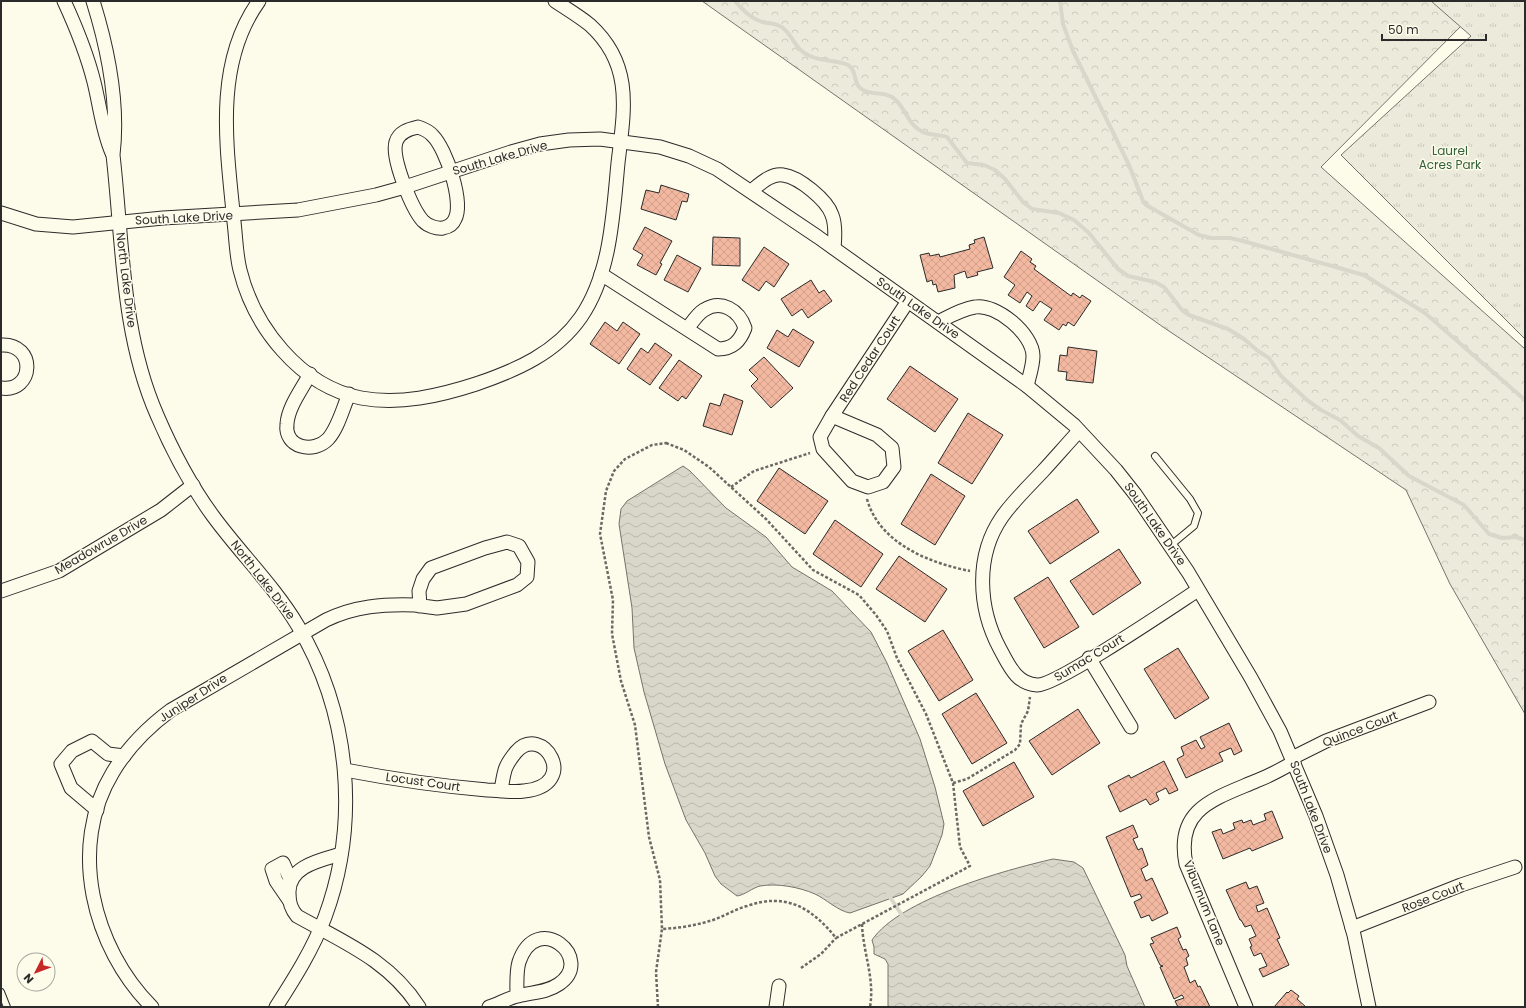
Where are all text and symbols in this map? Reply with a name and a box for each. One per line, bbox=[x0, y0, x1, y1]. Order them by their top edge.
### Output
scale bar bbox=[1382, 16, 1486, 42]
text: 50 m bbox=[1388, 21, 1419, 38]
street label: South Lake Drive bbox=[450, 136, 549, 179]
park label: Laurel Acres Park bbox=[1419, 142, 1482, 173]
street label: South Lake Drive bbox=[135, 206, 233, 229]
street label: North Lake Drive bbox=[112, 231, 141, 329]
street label: South Lake Drive bbox=[873, 273, 963, 343]
street label: Red Cedar Court bbox=[835, 312, 904, 405]
street label: South Lake Drive bbox=[1120, 479, 1190, 569]
street label: Meadowrue Drive bbox=[51, 511, 150, 578]
street label: North Lake Drive bbox=[227, 537, 300, 623]
street label: Sumac Court bbox=[1050, 630, 1127, 685]
street label: Juniper Drive bbox=[155, 669, 230, 726]
street label: Quince Court bbox=[1320, 706, 1400, 751]
street label: South Lake Drive bbox=[1286, 758, 1337, 856]
street label: Locust Court bbox=[385, 768, 461, 795]
street label: Viburnum Lane bbox=[1180, 858, 1229, 948]
street label: Rose Court bbox=[1399, 877, 1466, 916]
north arrow bbox=[16, 952, 56, 992]
text: N bbox=[20, 970, 37, 987]

